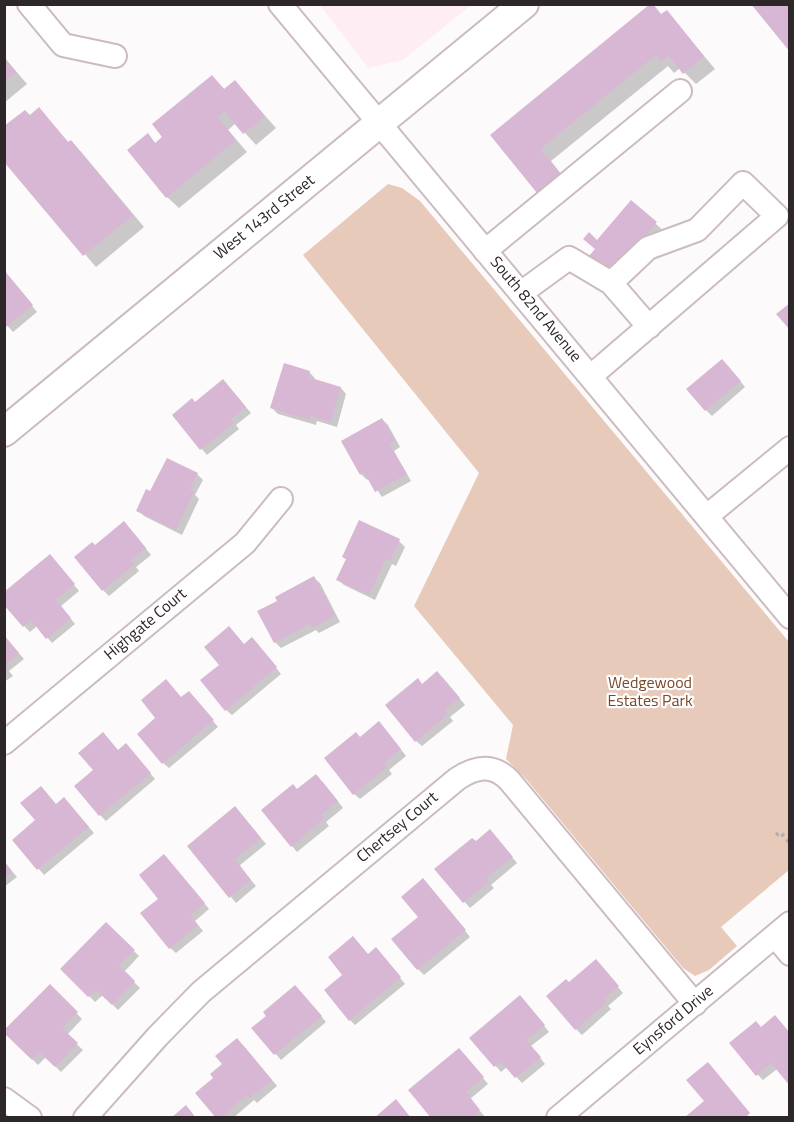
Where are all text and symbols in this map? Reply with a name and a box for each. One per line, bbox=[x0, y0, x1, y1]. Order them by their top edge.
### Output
street label: West 143rd Street bbox=[211, 172, 319, 264]
street label: South 82nd Avenue bbox=[485, 253, 585, 367]
street label: Highgate Court bbox=[101, 585, 191, 665]
park label: Wedgewood Estates Park bbox=[607, 674, 693, 712]
street label: Chertsey Court bbox=[354, 789, 442, 867]
street label: Eynsford Drive bbox=[630, 982, 718, 1060]

